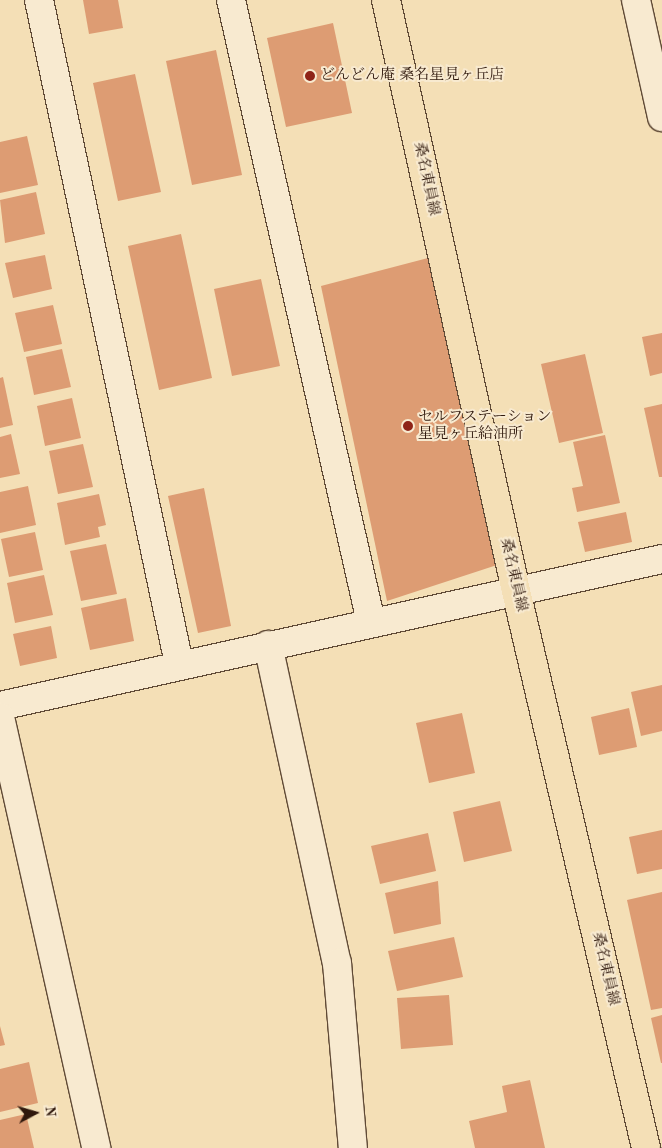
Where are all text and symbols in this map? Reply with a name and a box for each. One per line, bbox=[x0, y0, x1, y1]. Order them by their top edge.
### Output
place label: どんどん庵 桑名星見ヶ丘店 bbox=[320, 67, 504, 85]
marker: どんどん庵 桑名星見ヶ丘店 bbox=[304, 70, 316, 82]
street label: 桑名東員線 bbox=[409, 140, 443, 218]
place label: セルフステーション 星見ヶ丘給油所 bbox=[418, 408, 553, 443]
marker: セルフステーション 星見ヶ丘給油所 bbox=[402, 420, 414, 432]
street label: 桑名東員線 bbox=[496, 536, 530, 614]
street label: 桑名東員線 bbox=[588, 930, 622, 1008]
north arrow bbox=[10, 1088, 60, 1138]
text: N bbox=[42, 1105, 57, 1117]

